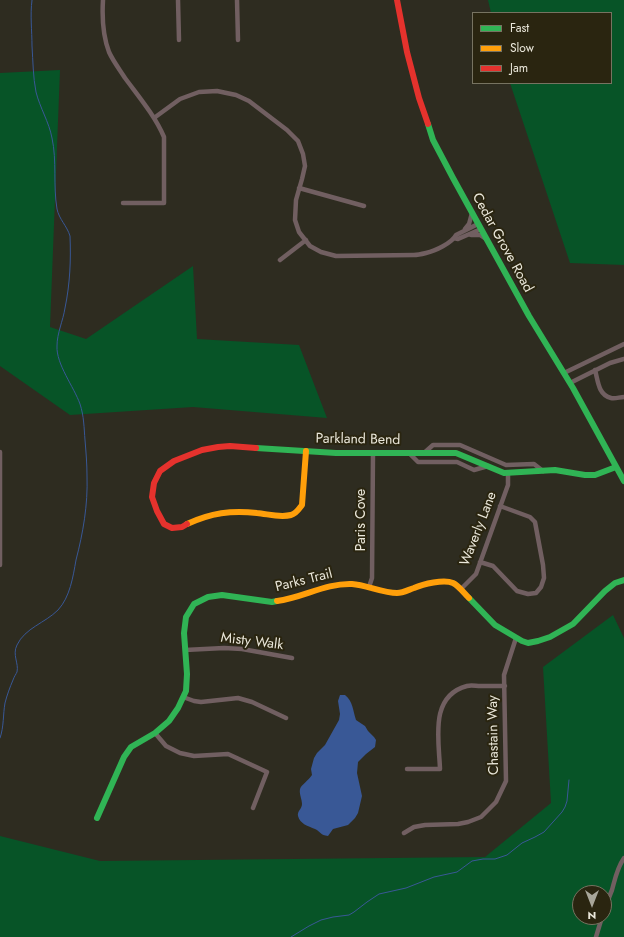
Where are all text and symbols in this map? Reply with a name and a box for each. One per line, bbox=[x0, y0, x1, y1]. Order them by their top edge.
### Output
legend bbox=[472, 12, 612, 84]
text: Fast bbox=[510, 19, 529, 37]
text: Slow bbox=[510, 39, 534, 57]
text: Jam bbox=[510, 59, 528, 77]
street label: Cedar Grove Road bbox=[468, 190, 536, 296]
street label: Parkland Bend bbox=[315, 431, 401, 449]
street label: Paris Cove bbox=[354, 489, 370, 551]
street label: Waverly Lane bbox=[457, 489, 501, 569]
street label: Parks Trail bbox=[274, 566, 334, 596]
street label: Misty Walk bbox=[220, 630, 284, 654]
street label: Chastain Way bbox=[485, 695, 503, 775]
north arrow bbox=[572, 885, 612, 925]
text: N bbox=[588, 908, 596, 924]

